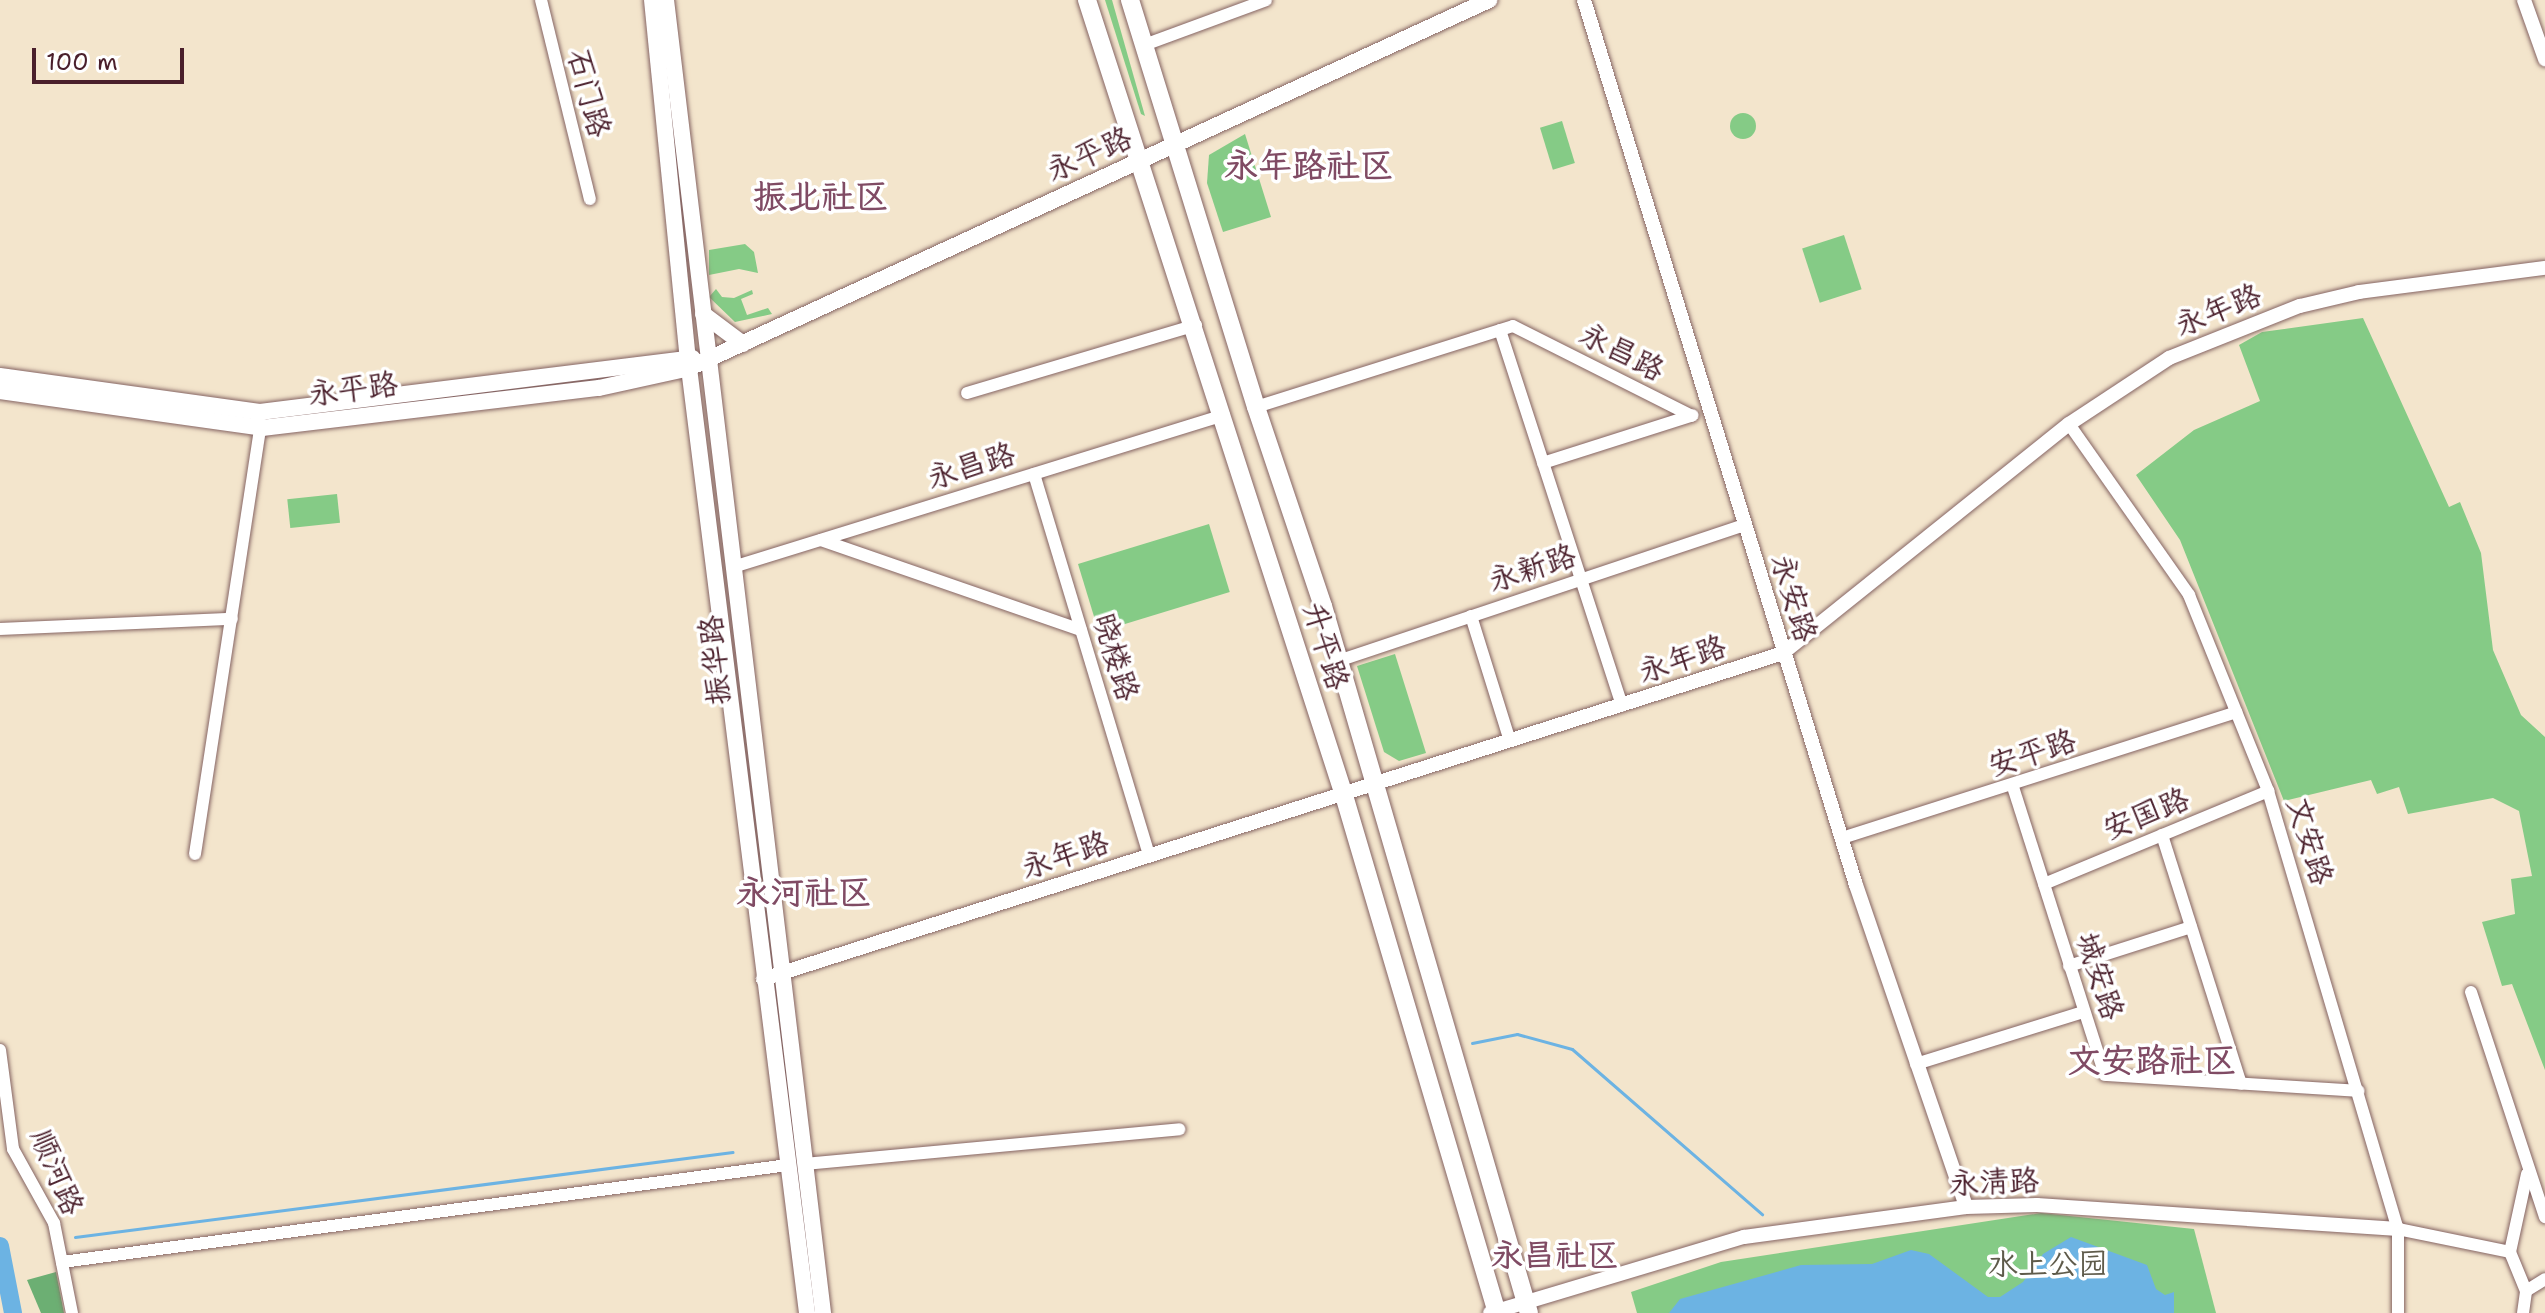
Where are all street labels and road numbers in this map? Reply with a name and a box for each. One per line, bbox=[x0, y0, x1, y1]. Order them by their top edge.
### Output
street label: 石门路 bbox=[560, 45, 618, 141]
street label: 永平路 bbox=[1041, 119, 1137, 189]
street label: 永年路 bbox=[2170, 276, 2266, 344]
street label: 永昌路 bbox=[1574, 316, 1670, 388]
street label: 永平路 bbox=[306, 366, 400, 412]
street label: 永昌路 bbox=[923, 436, 1019, 496]
street label: 永新路 bbox=[1484, 537, 1580, 599]
street label: 永安路 bbox=[1764, 550, 1824, 646]
street label: 升平路 bbox=[1296, 598, 1356, 694]
street label: 晓楼路 bbox=[1086, 609, 1146, 705]
street label: 振华路 bbox=[692, 613, 738, 707]
street label: 永年路 bbox=[1634, 628, 1730, 690]
street label: 安平路 bbox=[1984, 722, 2080, 784]
street label: 安国路 bbox=[2098, 780, 2194, 848]
street label: 文安路 bbox=[2280, 793, 2340, 889]
street label: 永年路 bbox=[1017, 824, 1113, 886]
street label: 城安路 bbox=[2069, 928, 2131, 1024]
street label: 顺河路 bbox=[23, 1124, 91, 1220]
street label: 永清路 bbox=[1948, 1162, 2040, 1202]

